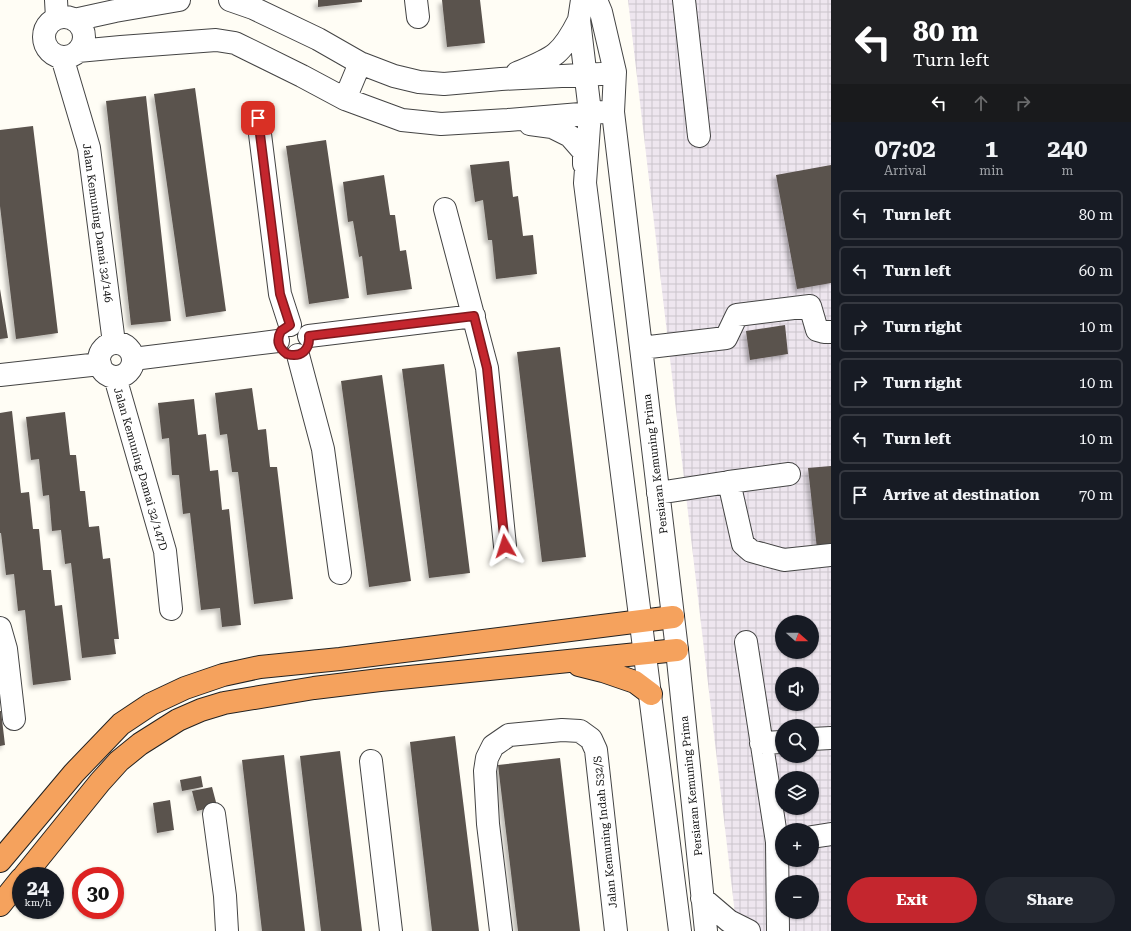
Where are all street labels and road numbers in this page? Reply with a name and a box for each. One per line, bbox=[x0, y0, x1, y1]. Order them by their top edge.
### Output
street label: Jalan Kemuning Damai 32/146 bbox=[80, 143, 115, 304]
street label: Jalan Kemuning Damai 32/147D bbox=[111, 386, 170, 552]
street label: Persiaran Kemuning Prima bbox=[640, 393, 671, 535]
street label: Persiaran Kemuning Prima bbox=[678, 715, 705, 857]
street label: Jalan Kemuning Indah S32/S bbox=[591, 755, 620, 909]

